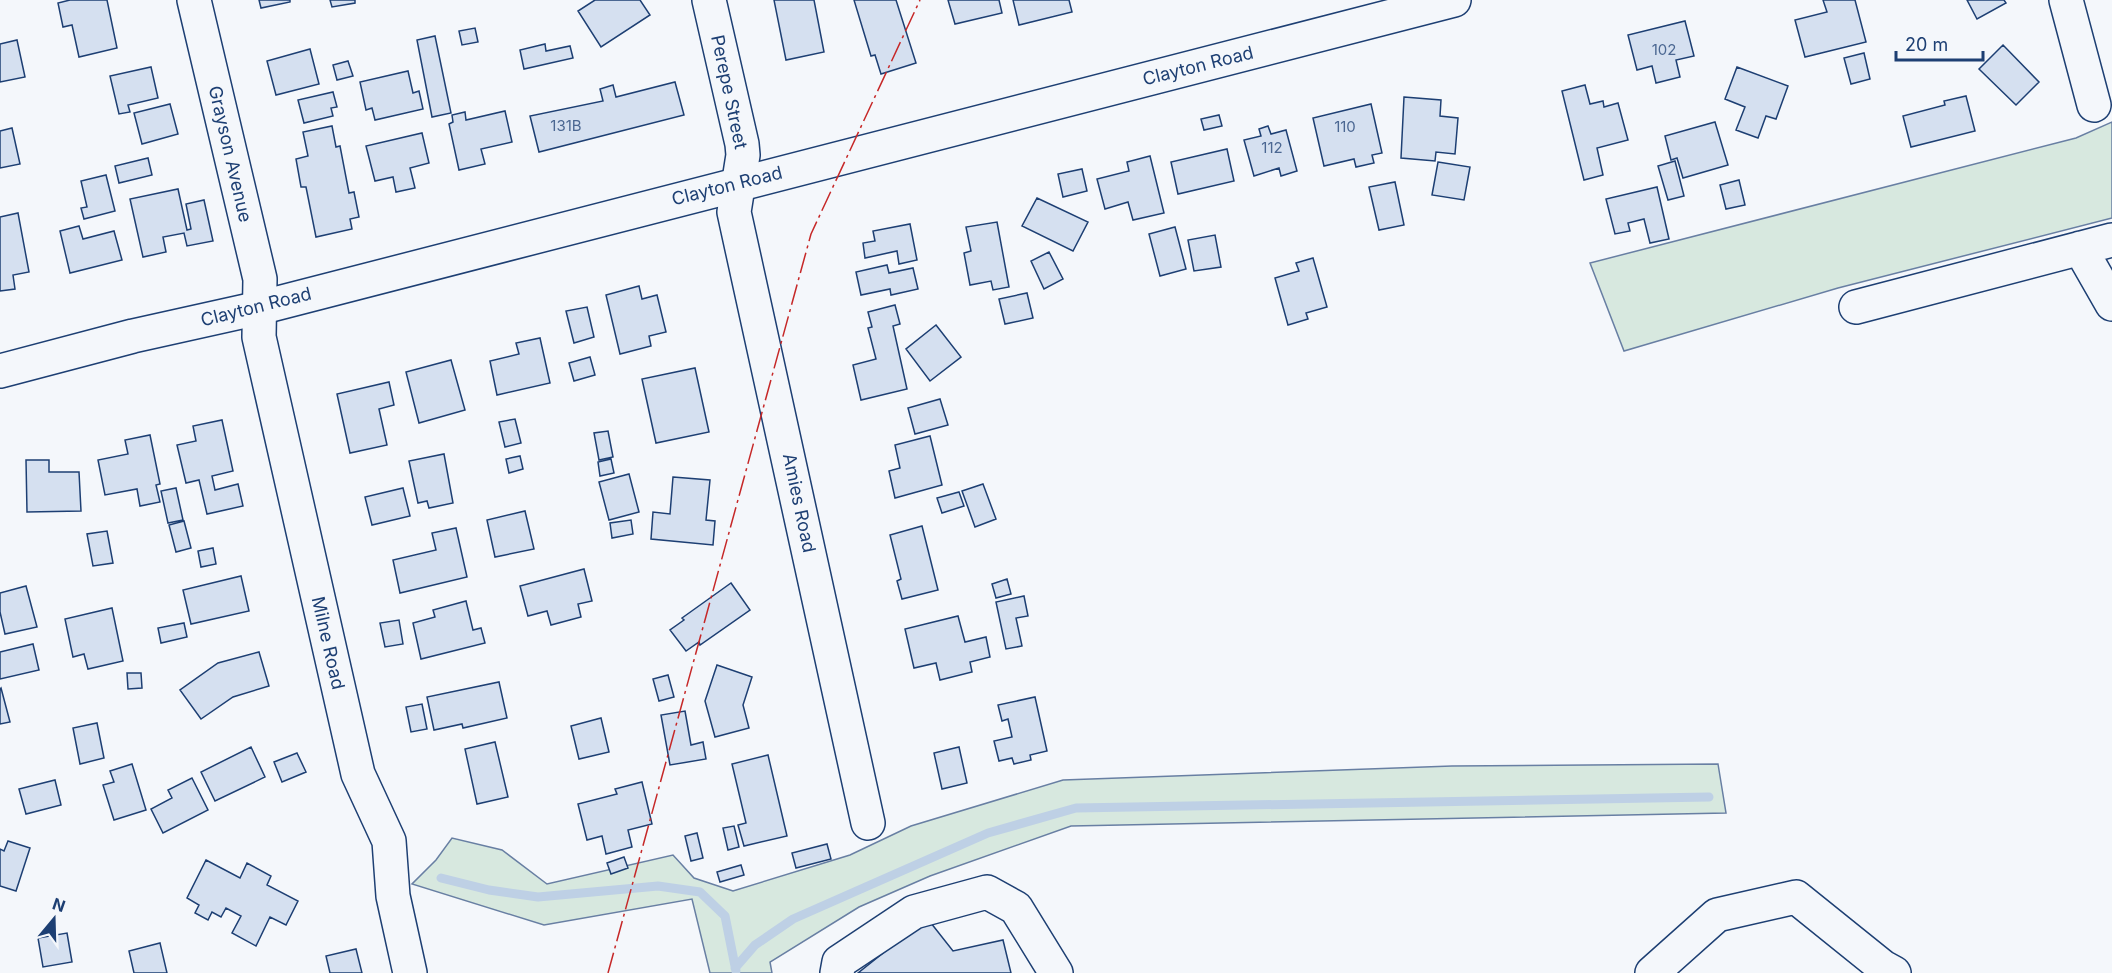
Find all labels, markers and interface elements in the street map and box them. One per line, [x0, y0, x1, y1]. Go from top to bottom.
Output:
scale bar [1896, 24, 1983, 62]
street label: Perepe Street [707, 33, 752, 151]
text: 20 m [1905, 34, 1948, 55]
house number: 102 [1652, 40, 1676, 59]
street label: Clayton Road [1140, 42, 1255, 89]
street label: Grayson Avenue [205, 84, 256, 224]
house number: 131B [550, 116, 582, 135]
house number: 110 [1334, 117, 1356, 136]
house number: 112 [1261, 138, 1283, 157]
street label: Clayton Road [669, 162, 784, 209]
street label: Clayton Road [198, 283, 313, 330]
street label: Amies Road [779, 451, 820, 554]
street label: Milne Road [308, 594, 349, 691]
north arrow [24, 889, 84, 949]
text: N [50, 893, 68, 916]

